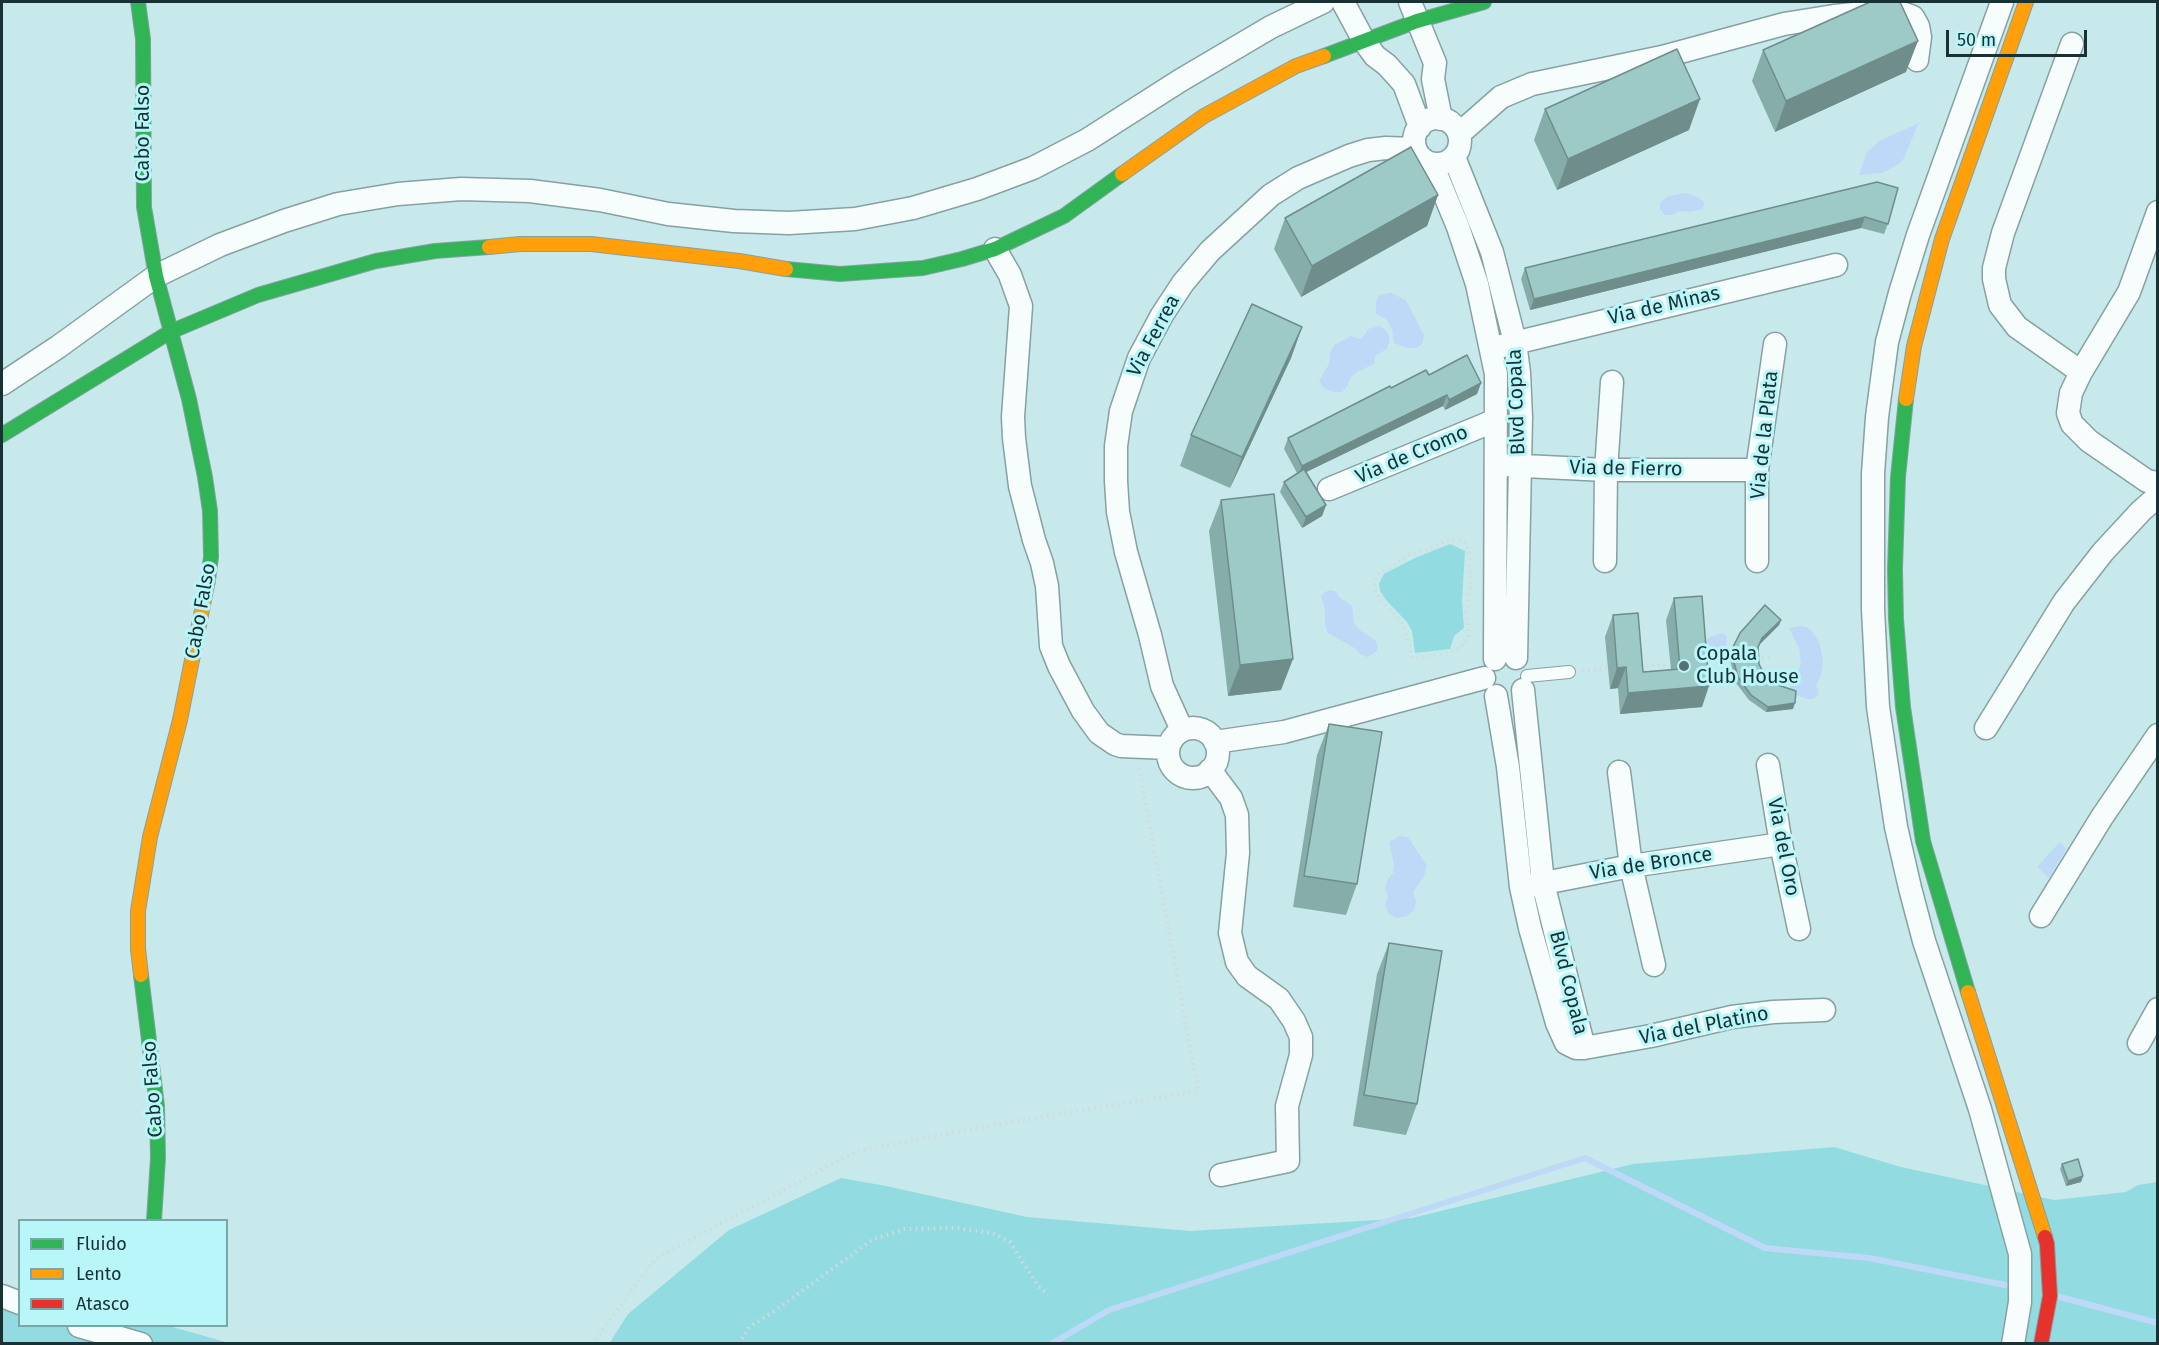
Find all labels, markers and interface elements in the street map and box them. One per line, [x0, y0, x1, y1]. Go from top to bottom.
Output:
scale bar [1949, 18, 2090, 56]
text: 50 m [1957, 29, 1996, 51]
street label: Cabo Falso [131, 85, 155, 181]
street label: Via de Minas [1606, 281, 1722, 331]
street label: Via Ferrea [1122, 291, 1186, 381]
street label: Blvd Copala [1503, 348, 1531, 456]
street label: Via de la Plata [1746, 370, 1784, 500]
street label: Via de Cromo [1352, 421, 1472, 489]
street label: Via de Fierro [1569, 456, 1683, 482]
street label: Cabo Falso [181, 561, 221, 661]
place label: Copala Club House [1696, 642, 1799, 689]
marker: Copala Club House [1677, 659, 1691, 673]
street label: Via del Oro [1762, 796, 1804, 898]
street label: Via de Bronce [1588, 842, 1714, 886]
street label: Blvd Copala [1543, 929, 1593, 1037]
street label: Via del Platino [1637, 1002, 1771, 1050]
street label: Cabo Falso [138, 1040, 168, 1138]
legend [18, 1219, 228, 1327]
text: Fluido [76, 1233, 127, 1255]
text: Lento [76, 1263, 122, 1285]
text: Atasco [76, 1293, 129, 1315]

